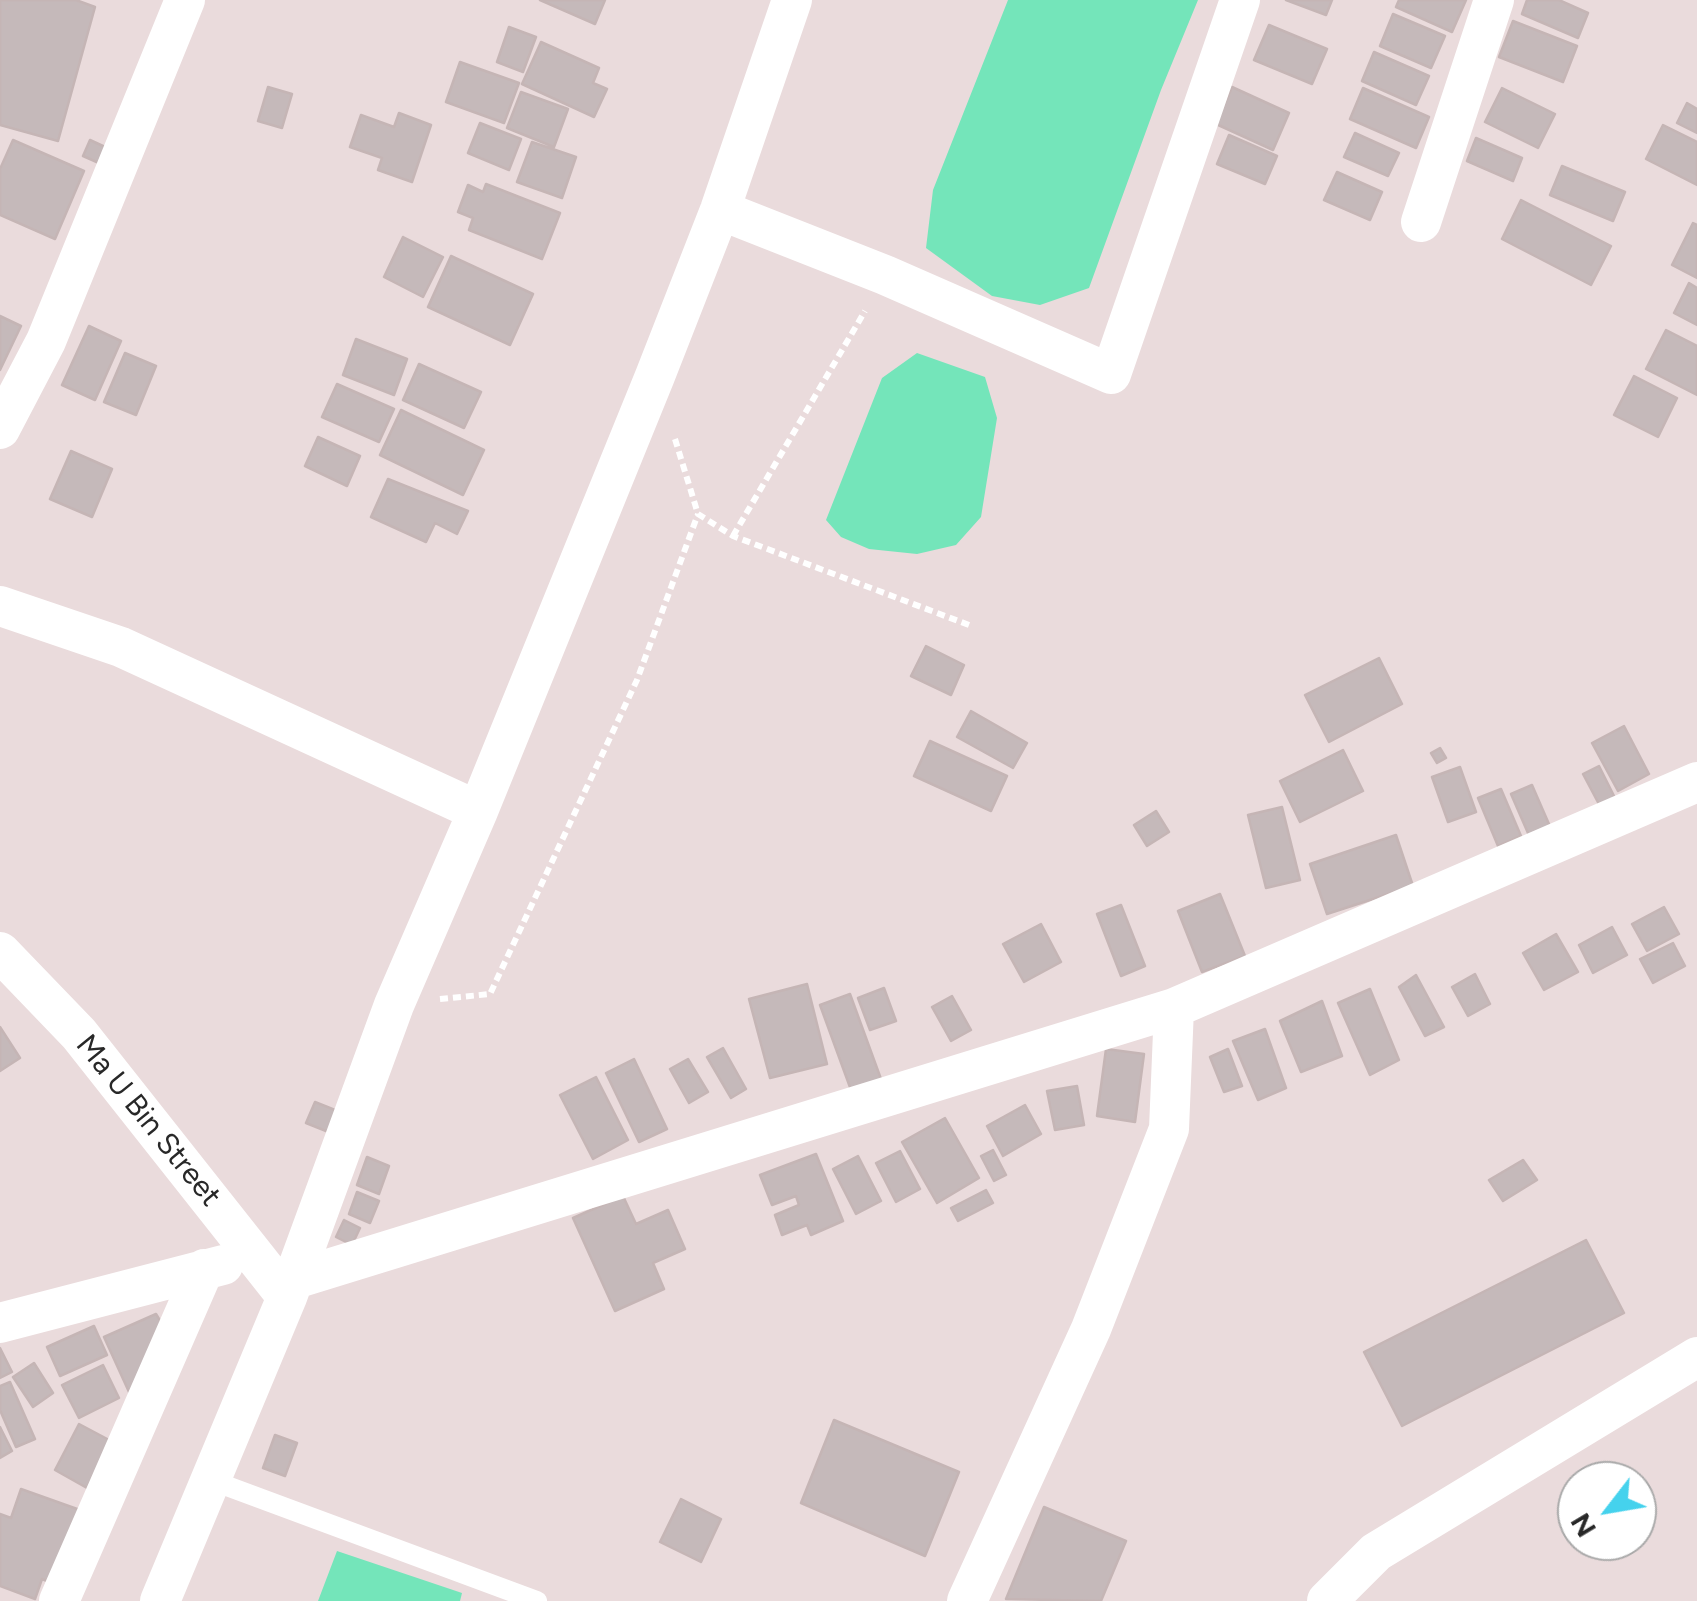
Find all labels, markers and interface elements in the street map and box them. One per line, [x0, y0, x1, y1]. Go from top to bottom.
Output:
street label: Ma U Bin Street [68, 1028, 228, 1214]
north arrow [1557, 1461, 1657, 1561]
text: N [1563, 1507, 1603, 1543]

